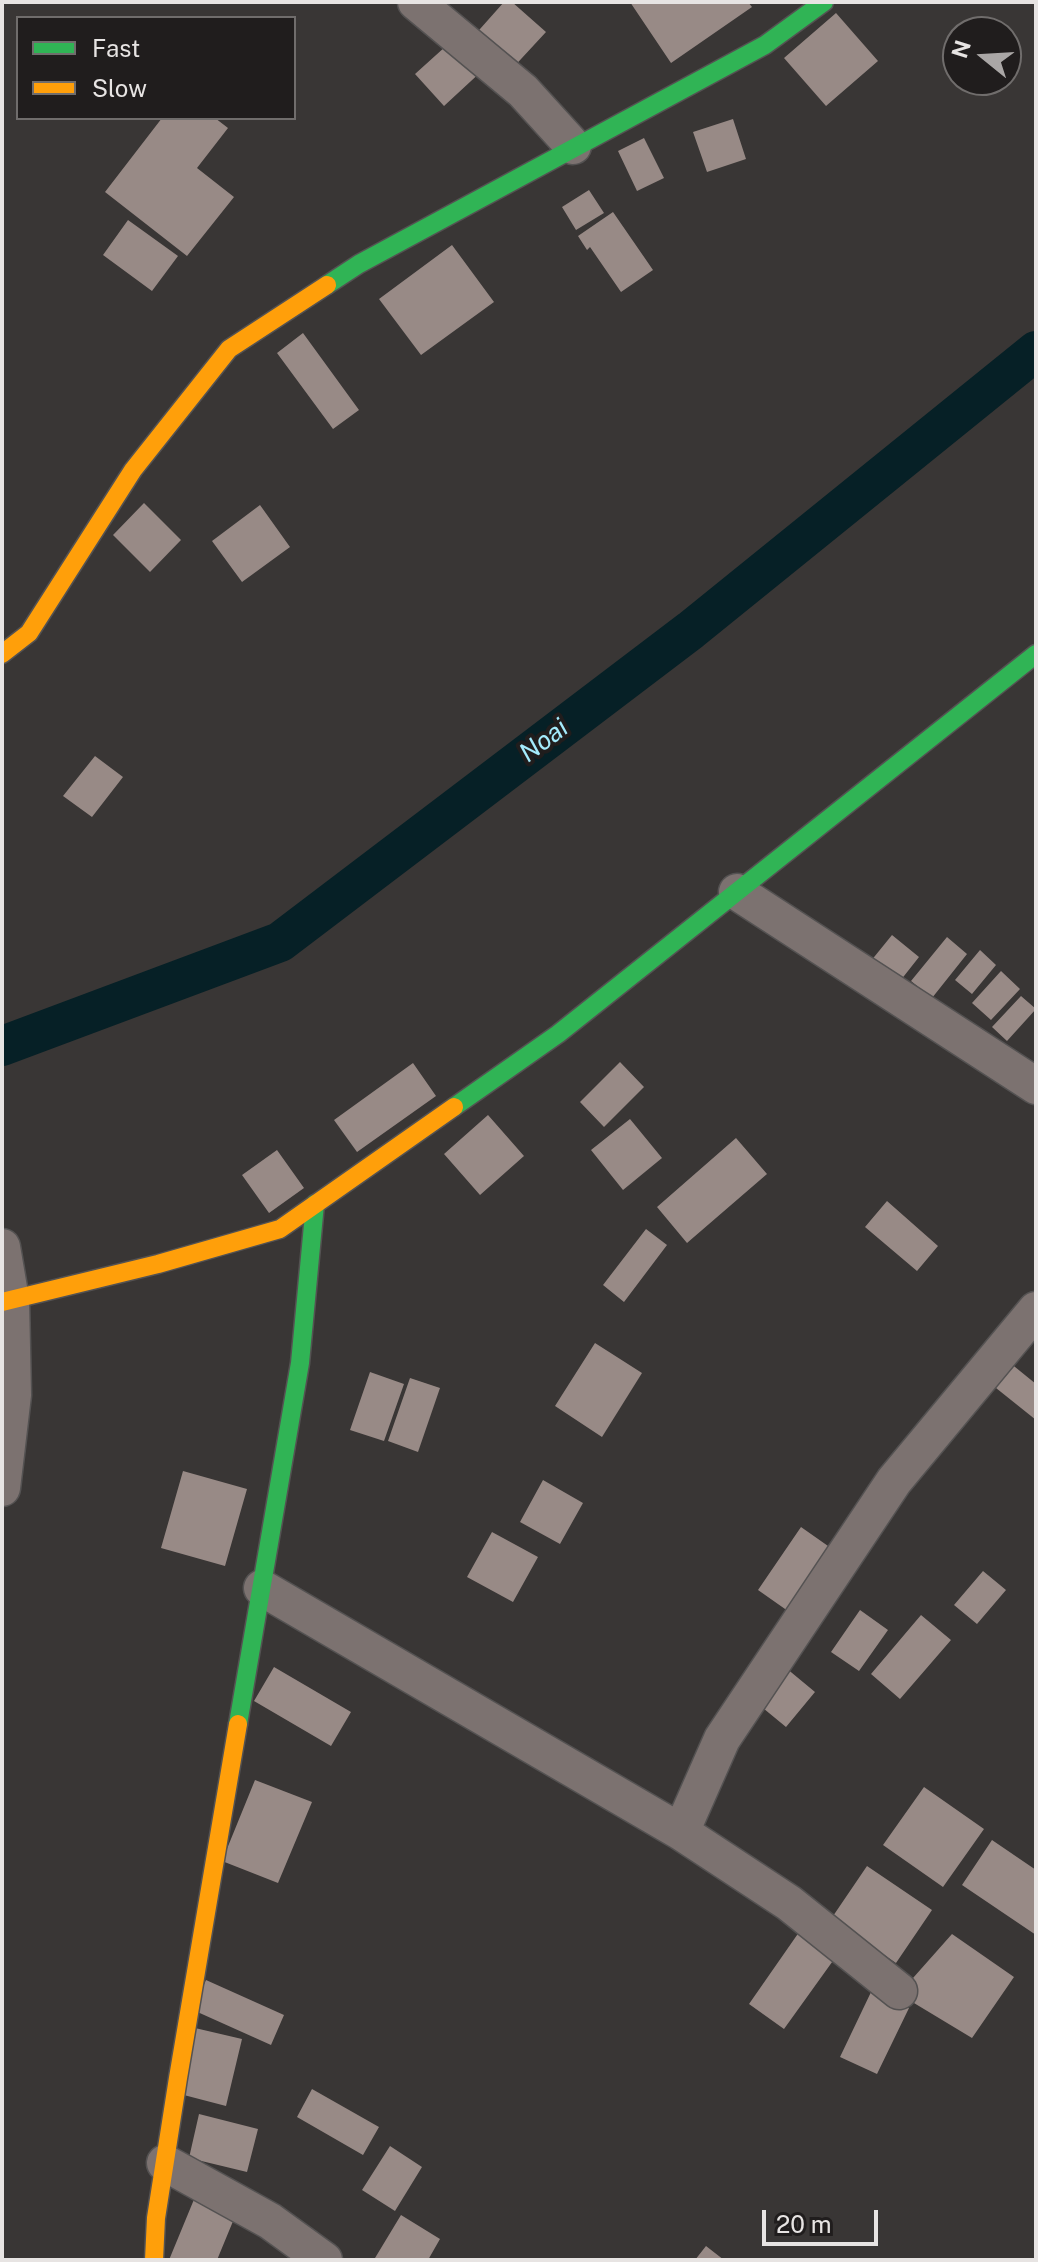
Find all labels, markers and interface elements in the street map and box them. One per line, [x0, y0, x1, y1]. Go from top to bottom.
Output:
legend [16, 16, 296, 120]
north arrow [942, 16, 1022, 96]
text: Fast [92, 34, 140, 62]
text: N [946, 37, 976, 61]
text: Slow [92, 74, 147, 102]
water label: Noai [513, 713, 575, 769]
scale bar [766, 2194, 882, 2244]
text: 20 m [776, 2210, 832, 2238]

